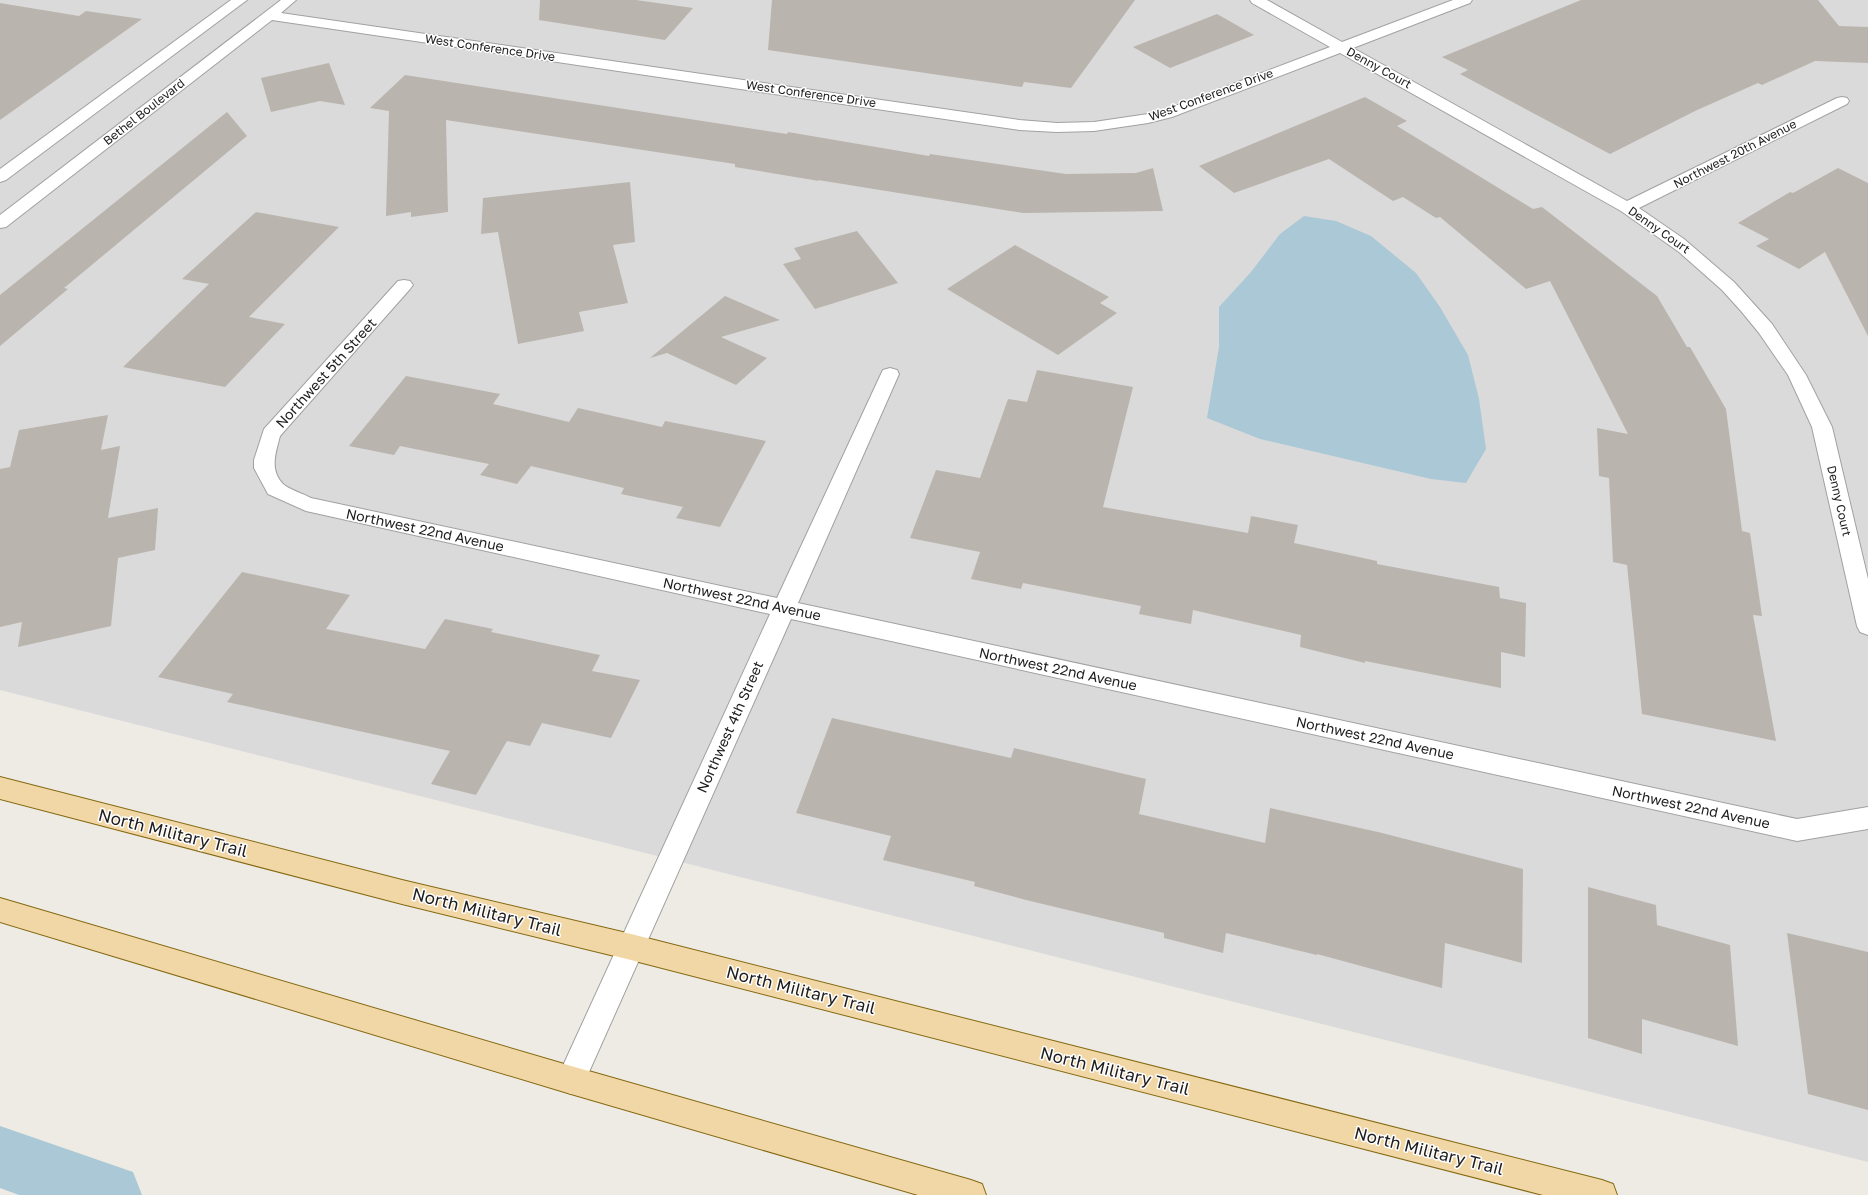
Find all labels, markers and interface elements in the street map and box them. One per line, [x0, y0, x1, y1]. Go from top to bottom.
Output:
street label: West Conference Drive [424, 31, 556, 64]
street label: Denny Court [1344, 44, 1415, 92]
street label: West Conference Drive [1147, 65, 1275, 124]
street label: Bethel Boulevard [100, 75, 187, 148]
street label: West Conference Drive [745, 77, 877, 110]
street label: Northwest 20th Avenue [1671, 116, 1799, 191]
street label: Denny Court [1626, 203, 1693, 256]
street label: Northwest 5th Street [272, 314, 379, 431]
street label: Denny Court [1824, 464, 1855, 538]
street label: Northwest 22nd Avenue [345, 504, 506, 555]
street label: Northwest 22nd Avenue [662, 573, 823, 624]
street label: Northwest 22nd Avenue [978, 643, 1139, 694]
street label: Northwest 4th Street [693, 658, 766, 795]
street label: Northwest 22nd Avenue [1295, 712, 1456, 763]
street label: Northwest 22nd Avenue [1611, 781, 1772, 832]
street label: North Military Trail [96, 804, 250, 861]
street label: North Military Trail [410, 883, 564, 940]
street label: North Military Trail [724, 961, 878, 1018]
street label: North Military Trail [1038, 1042, 1192, 1099]
street label: North Military Trail [1352, 1122, 1506, 1179]

